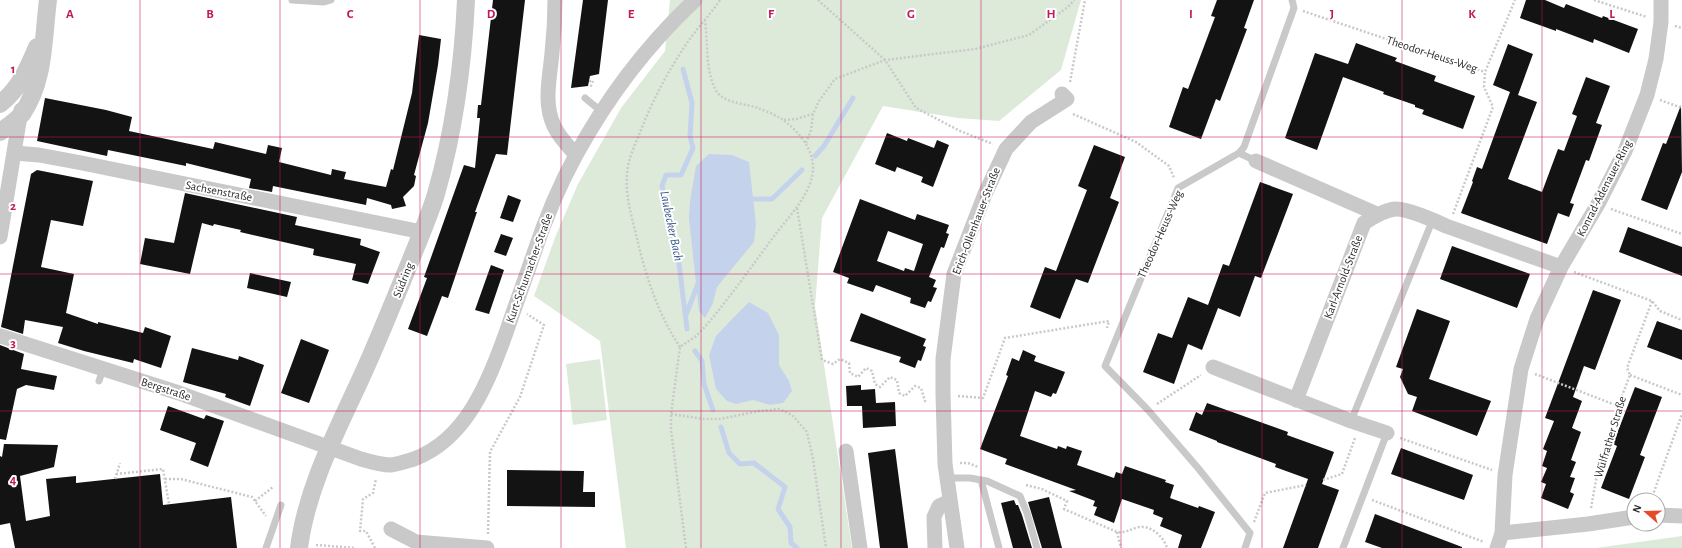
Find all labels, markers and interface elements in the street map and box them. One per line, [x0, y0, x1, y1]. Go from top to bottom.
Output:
text: A [66, 8, 74, 21]
text: B [206, 8, 214, 21]
text: C [347, 8, 354, 21]
text: D [487, 8, 496, 21]
text: E [628, 8, 635, 21]
text: F [768, 8, 775, 21]
text: G [907, 8, 915, 21]
text: H [1046, 8, 1056, 21]
text: I [1189, 8, 1193, 21]
text: J [1330, 8, 1334, 21]
text: K [1468, 8, 1476, 21]
text: L [1609, 8, 1615, 21]
street label: Theodor-Heuss-Weg [1385, 34, 1479, 74]
text: 1 [11, 63, 15, 76]
street label: Konrad-Adenauer-Ring [1574, 137, 1634, 238]
street label: Erich-Ollenhauer-Straße [950, 166, 1002, 276]
street label: Sachsenstraße [185, 179, 253, 203]
street label: Theodor-Heuss-Weg [1135, 188, 1185, 280]
water label: Laubecker Bach [657, 190, 685, 262]
text: 2 [10, 200, 16, 213]
street label: Kurt-Schumacher-Straße [504, 212, 554, 324]
street label: Karl-Arnold-Straße [1322, 234, 1364, 320]
street label: Südring [391, 261, 416, 299]
text: 3 [10, 337, 16, 350]
street label: Bergstraße [140, 375, 192, 403]
street label: Wülfrather Straße [1592, 395, 1628, 479]
text: 4 [10, 474, 17, 487]
north arrow [1626, 492, 1666, 532]
text: N [1631, 503, 1644, 514]

